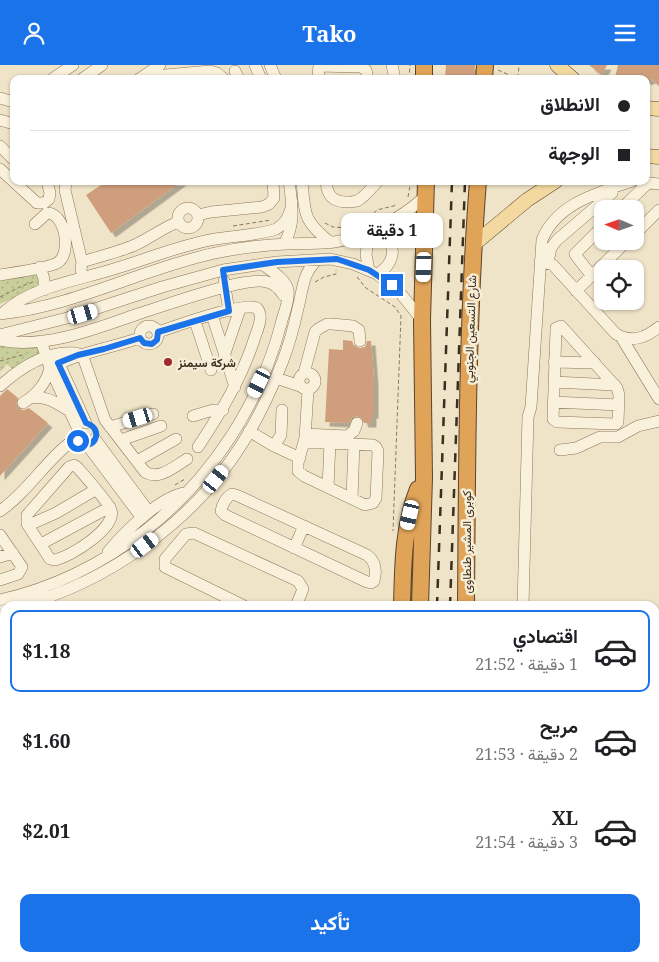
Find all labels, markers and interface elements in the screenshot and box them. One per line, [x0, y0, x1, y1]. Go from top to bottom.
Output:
text: Tako [303, 18, 357, 48]
icon: person [20, 19, 48, 47]
icon: menu [611, 19, 639, 47]
text: الانطلاق [540, 91, 600, 117]
text: الوجهة [548, 140, 600, 166]
north arrow [594, 200, 644, 250]
map controls [594, 200, 644, 310]
callout: 1 دقيقة [341, 213, 443, 247]
text: 1 دقيقة [367, 219, 417, 241]
car [415, 252, 432, 282]
button: locate [594, 260, 644, 310]
route end [381, 274, 403, 296]
street label: شارع التسعين الجنوبي [460, 275, 482, 383]
car [66, 303, 99, 325]
place label: شركة سيمنز [177, 354, 236, 371]
marker: شركة سيمنز [162, 356, 174, 368]
car [245, 366, 272, 400]
car [121, 406, 154, 430]
route start [67, 430, 89, 452]
car [200, 463, 231, 495]
street label: كوبرى المشير طنطاوى [458, 490, 475, 594]
car [399, 499, 420, 531]
car [128, 530, 161, 560]
text: اقتصادي [513, 623, 578, 649]
icon: car [593, 629, 638, 674]
text: $1.18 [22, 638, 71, 664]
text: 1 دقيقة · 21:52 [475, 653, 578, 675]
text: مريح [540, 713, 578, 739]
icon: car [593, 719, 638, 764]
text: $1.60 [22, 728, 71, 754]
text: 2 دقيقة · 21:53 [475, 743, 578, 765]
text: XL [552, 805, 578, 831]
icon: car [593, 809, 638, 854]
text: $2.01 [22, 818, 71, 844]
text: 3 دقيقة · 21:54 [475, 831, 578, 853]
button: تأكيد [20, 894, 640, 952]

